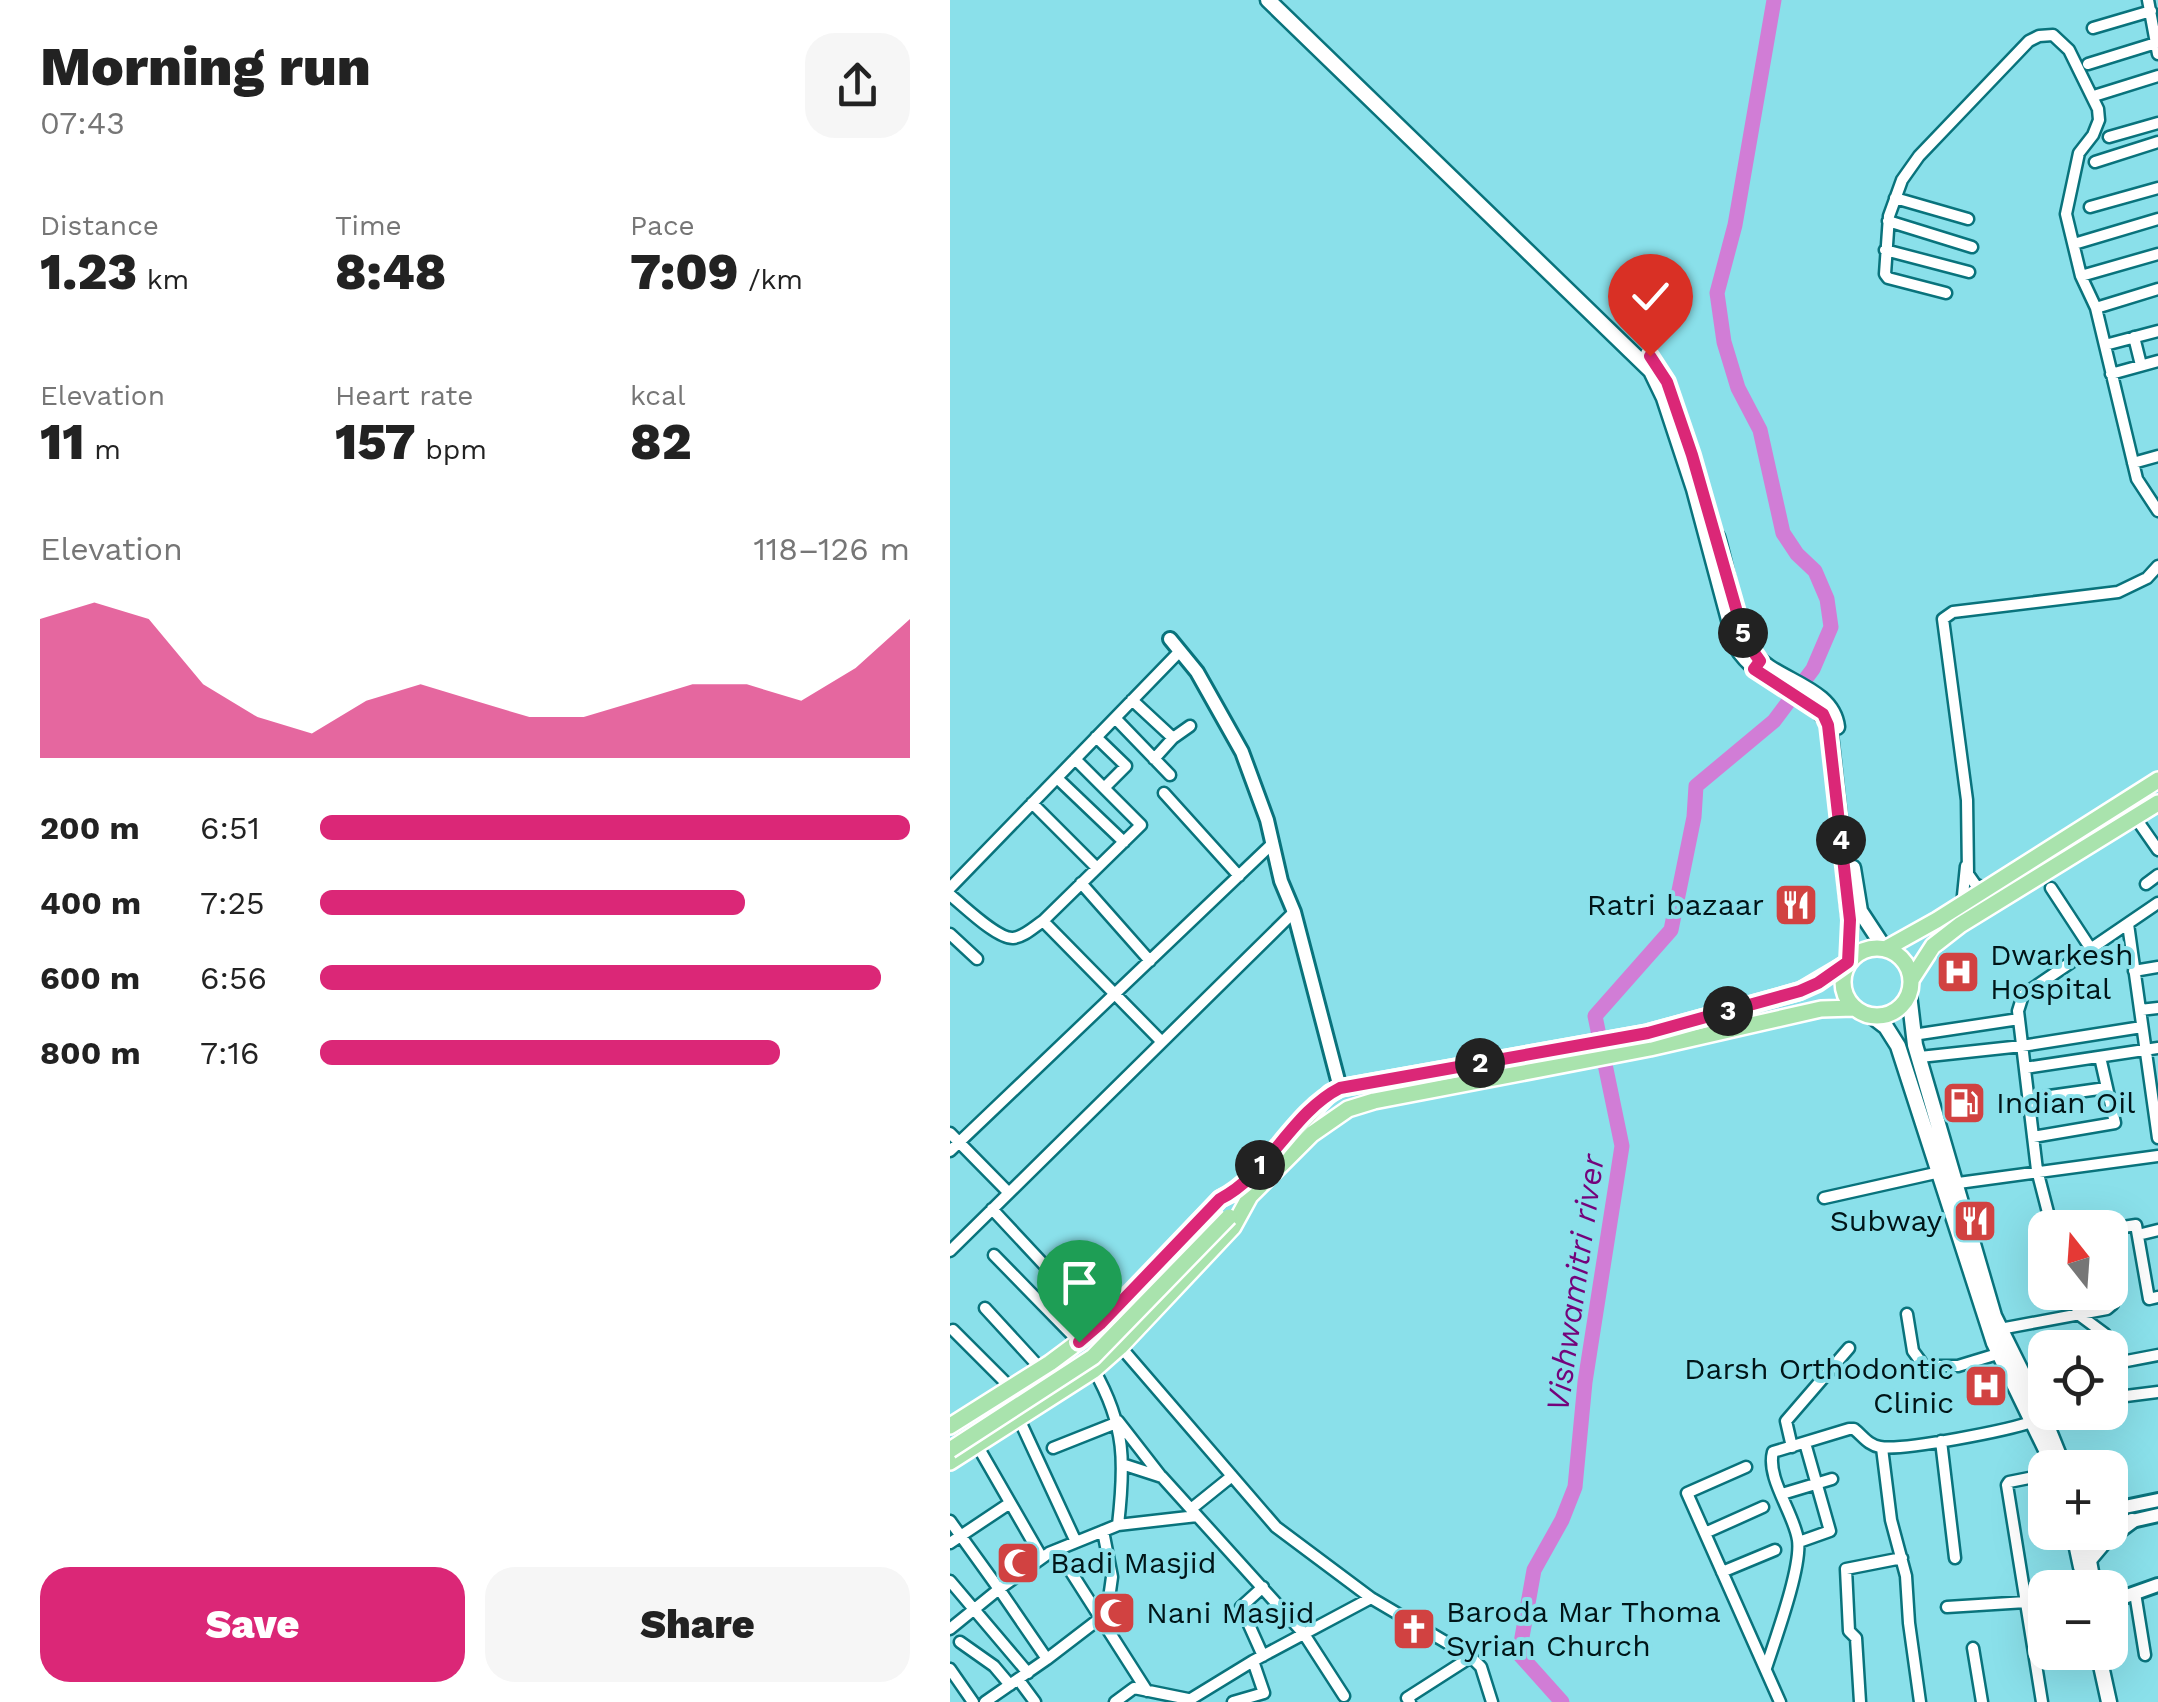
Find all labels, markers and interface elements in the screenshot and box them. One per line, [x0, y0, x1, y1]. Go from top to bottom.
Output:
button: share [805, 33, 910, 138]
text: Morning run [40, 34, 371, 98]
text: 07:43 [40, 104, 125, 142]
text: Distance [40, 209, 159, 242]
text: Time [335, 209, 402, 242]
text: Pace [630, 209, 695, 242]
text: 1.23 [40, 242, 137, 301]
text: 8:48 [335, 242, 446, 301]
text: 7:09 [630, 242, 739, 301]
pin [1608, 254, 1693, 357]
text: km [137, 263, 189, 296]
text: /km [739, 263, 803, 296]
icon: check [1623, 269, 1678, 324]
text: Elevation [40, 379, 165, 412]
text: Heart rate [335, 379, 473, 412]
text: kcal [630, 379, 685, 412]
text: 11 [40, 412, 85, 471]
text: 157 [335, 412, 416, 471]
text: 82 [630, 412, 692, 471]
text: m [85, 433, 121, 466]
text: bpm [416, 433, 487, 466]
text: Elevation [40, 530, 183, 568]
text: 118–126 m [753, 530, 910, 568]
pin: 5 [1718, 608, 1768, 658]
text: 5 [1735, 616, 1751, 649]
text: 200 m [40, 809, 140, 847]
text: 6:51 [200, 809, 260, 847]
pin: 4 [1816, 815, 1866, 865]
text: 4 [1832, 823, 1850, 856]
restaurant icon: Ratri bazaar [1773, 882, 1819, 928]
text: 400 m [40, 884, 141, 922]
text: 7:25 [200, 884, 265, 922]
place label: Ratri bazaar [1587, 887, 1764, 922]
place label: Dwarkesh Hospital [1990, 937, 2133, 1006]
hospital icon: Dwarkesh Hospital [1935, 949, 1981, 995]
text: 600 m [40, 959, 140, 997]
text: 6:56 [200, 959, 267, 997]
pin: 3 [1703, 986, 1753, 1036]
text: 3 [1720, 994, 1736, 1027]
text: 800 m [40, 1034, 141, 1072]
text: 7:16 [200, 1034, 259, 1072]
pin: 2 [1455, 1038, 1505, 1088]
text: 2 [1472, 1046, 1488, 1079]
fuel station icon: Indian Oil [1941, 1080, 1987, 1126]
place label: Indian Oil [1996, 1085, 2135, 1120]
pin: 1 [1235, 1140, 1285, 1190]
text: 1 [1254, 1148, 1266, 1181]
water label: Vishwamitri river [1538, 1151, 1612, 1414]
restaurant icon: Subway [1952, 1198, 1998, 1244]
place label: Subway [1830, 1203, 1943, 1238]
north arrow [2028, 1210, 2128, 1310]
map controls [2028, 1210, 2128, 1670]
pin [1037, 1240, 1122, 1343]
icon: arrive [1052, 1255, 1107, 1310]
button: locate [2028, 1330, 2128, 1430]
place label: Darsh Orthodontic Clinic [1684, 1351, 1954, 1420]
hospital icon: Darsh Orthodontic Clinic [1963, 1363, 2009, 1409]
button: + [2028, 1450, 2128, 1550]
mosque icon: Badi Masjid [995, 1540, 1041, 1586]
place label: Badi Masjid [1050, 1545, 1217, 1580]
button: Save [40, 1567, 465, 1682]
button: Share [485, 1567, 910, 1682]
button: − [2028, 1570, 2128, 1670]
mosque icon: Nani Masjid [1091, 1590, 1137, 1636]
place label: Baroda Mar Thoma Syrian Church [1446, 1594, 1721, 1663]
place label: Nani Masjid [1146, 1595, 1315, 1630]
church icon: Baroda Mar Thoma Syrian Church [1391, 1606, 1437, 1652]

